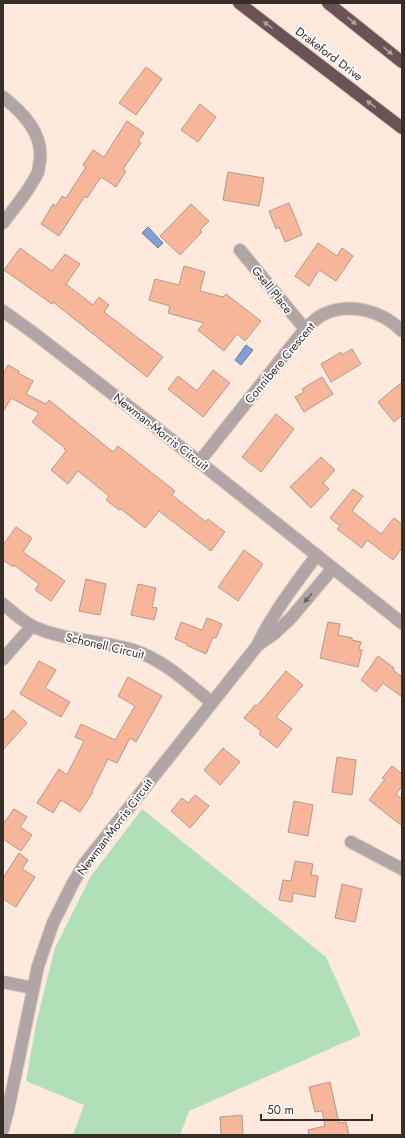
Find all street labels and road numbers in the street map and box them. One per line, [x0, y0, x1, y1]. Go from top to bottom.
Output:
street label: Drakeford Drive [291, 23, 367, 85]
street label: Gsell Place [247, 262, 297, 318]
street label: Connibere Crescent [240, 318, 320, 408]
street label: Newman-Morris Circuit [109, 389, 213, 475]
street label: Schonell Circuit [64, 628, 146, 664]
street label: Newman-Morris Circuit [73, 775, 157, 879]

